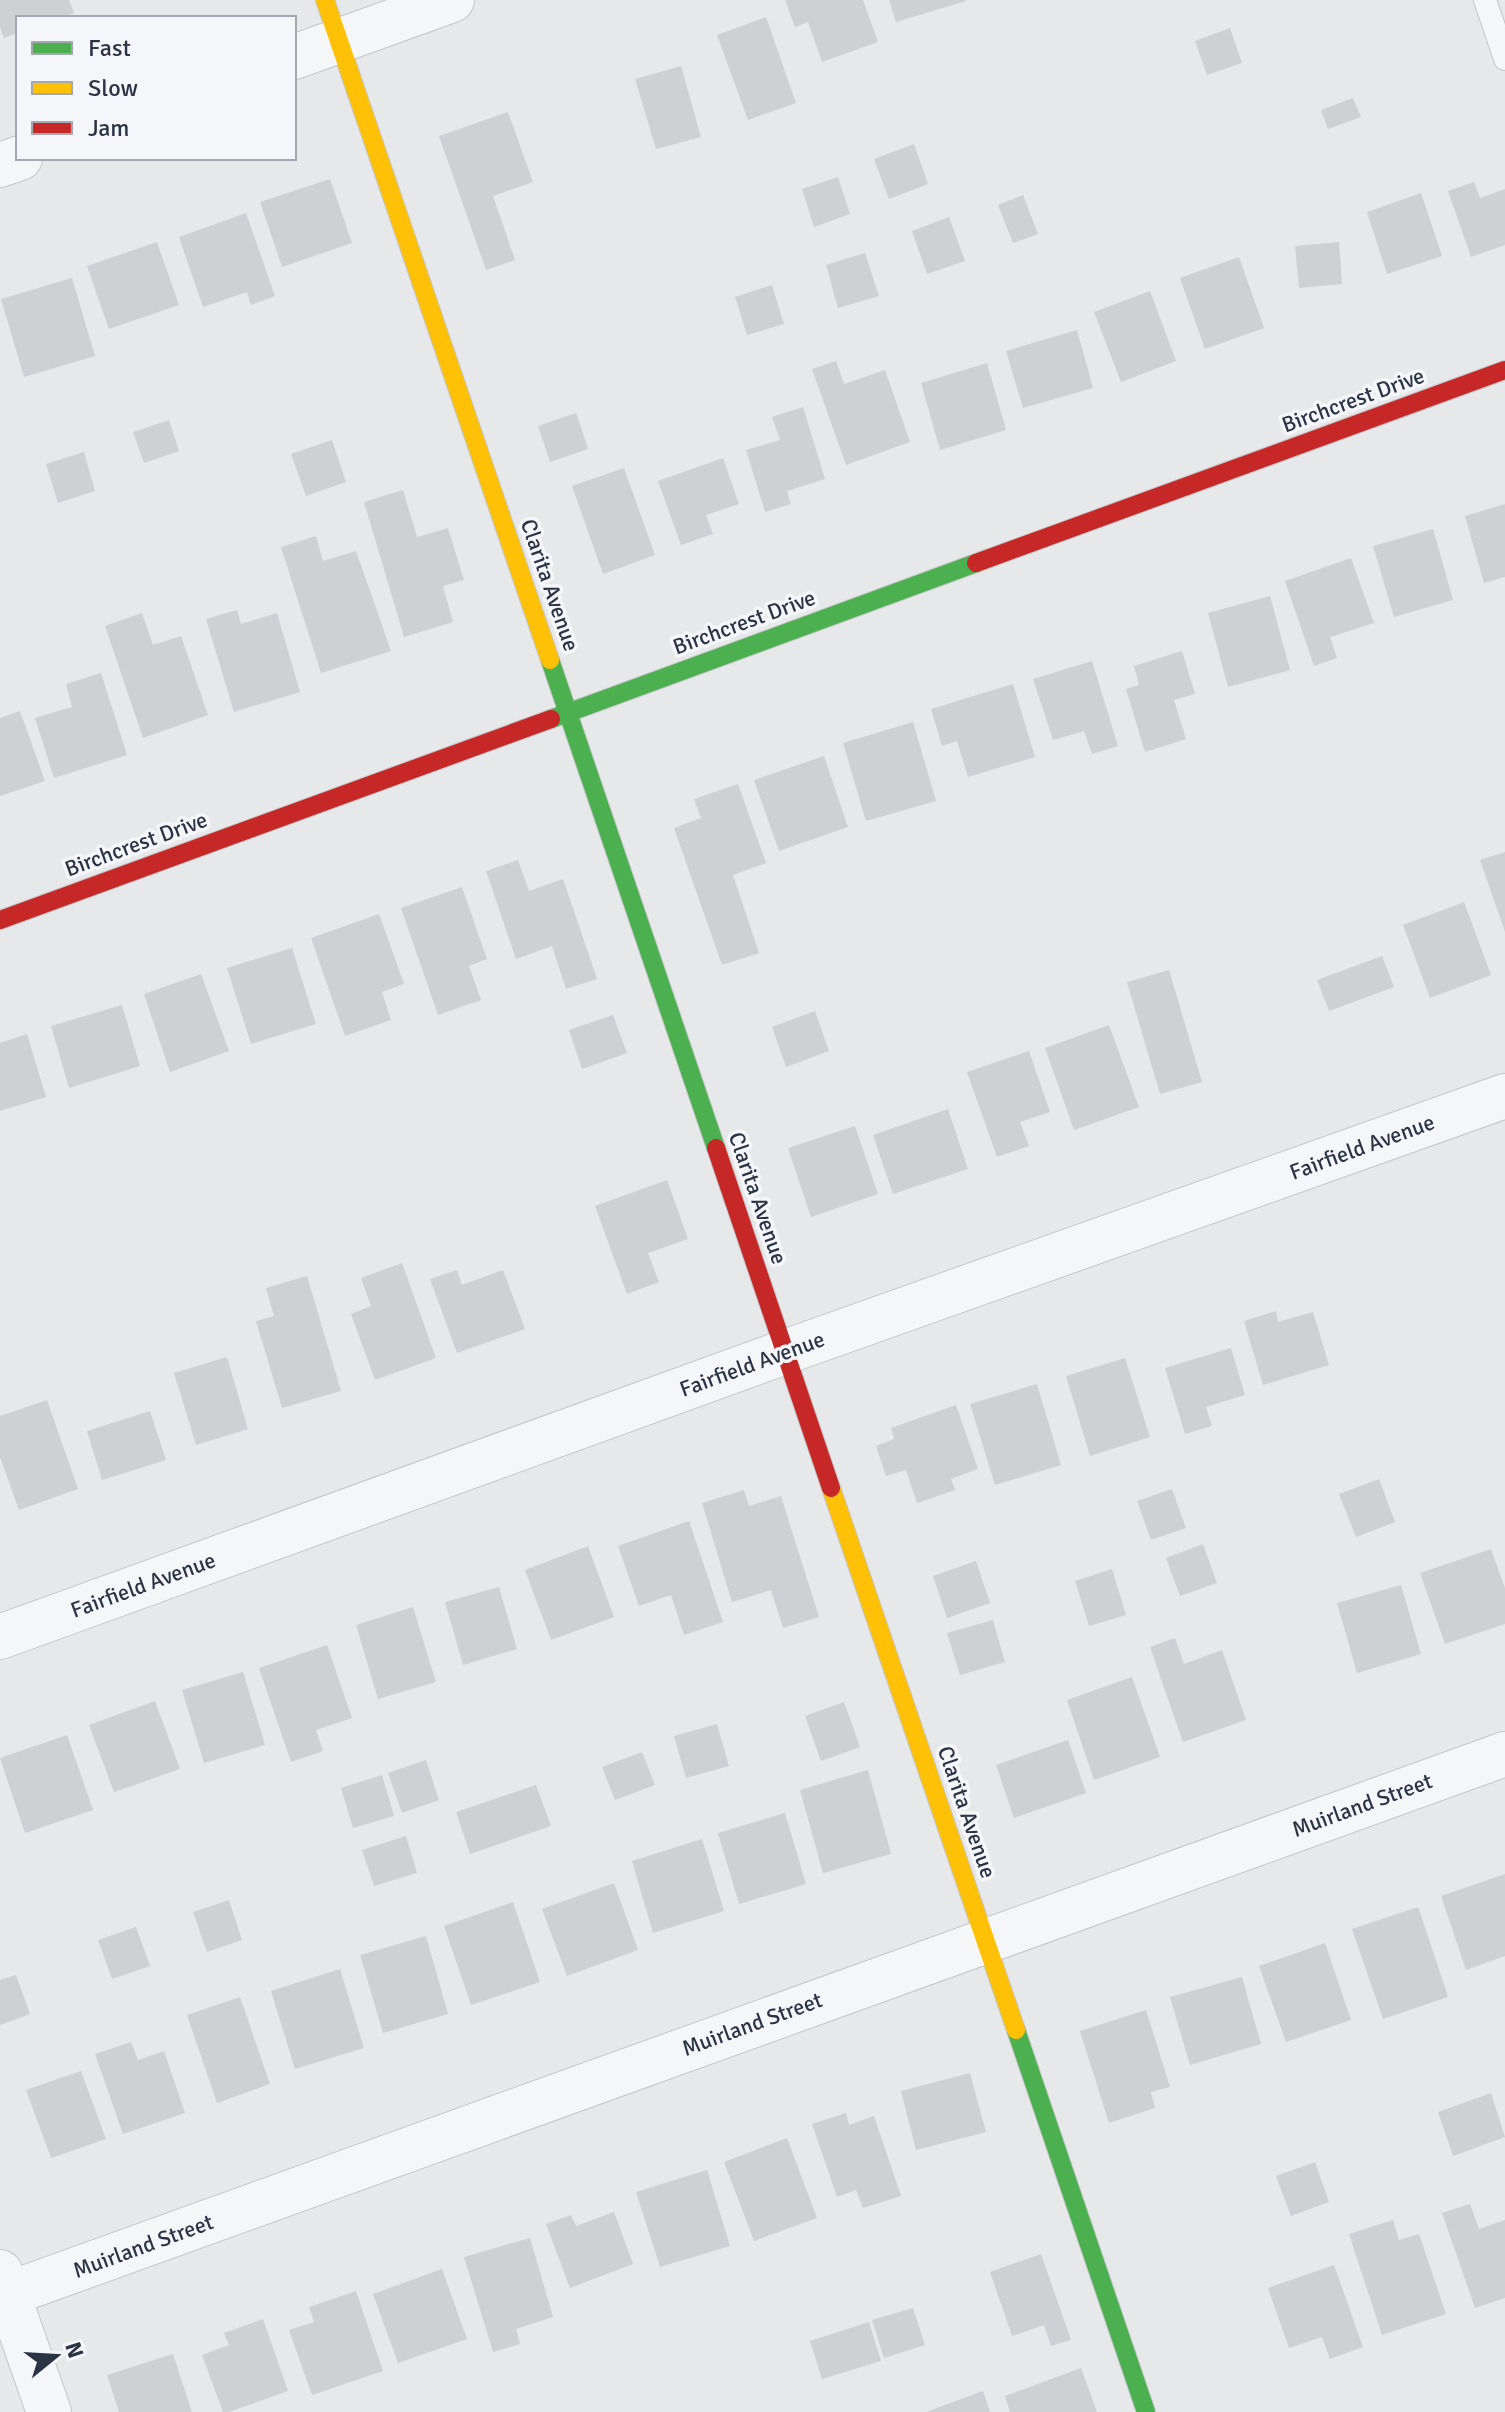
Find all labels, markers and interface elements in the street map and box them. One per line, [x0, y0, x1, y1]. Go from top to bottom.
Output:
legend [16, 16, 296, 160]
text: Fast [88, 33, 131, 63]
text: Slow [88, 73, 138, 103]
text: Jam [88, 113, 129, 143]
street label: Birchcrest Drive [1278, 362, 1428, 438]
street label: Clarita Avenue [515, 515, 585, 655]
street label: Birchcrest Drive [669, 584, 819, 660]
street label: Birchcrest Drive [61, 806, 211, 882]
street label: Fairfield Avenue [1286, 1108, 1438, 1186]
street label: Clarita Avenue [723, 1128, 793, 1268]
street label: Fairfield Avenue [676, 1325, 828, 1403]
street label: Fairfield Avenue [67, 1546, 219, 1624]
street label: Clarita Avenue [932, 1742, 1002, 1882]
street label: Muirland Street [1288, 1767, 1436, 1843]
street label: Muirland Street [678, 1986, 826, 2062]
street label: Muirland Street [69, 2208, 217, 2284]
north arrow [16, 2316, 96, 2396]
text: N [59, 2339, 90, 2361]

